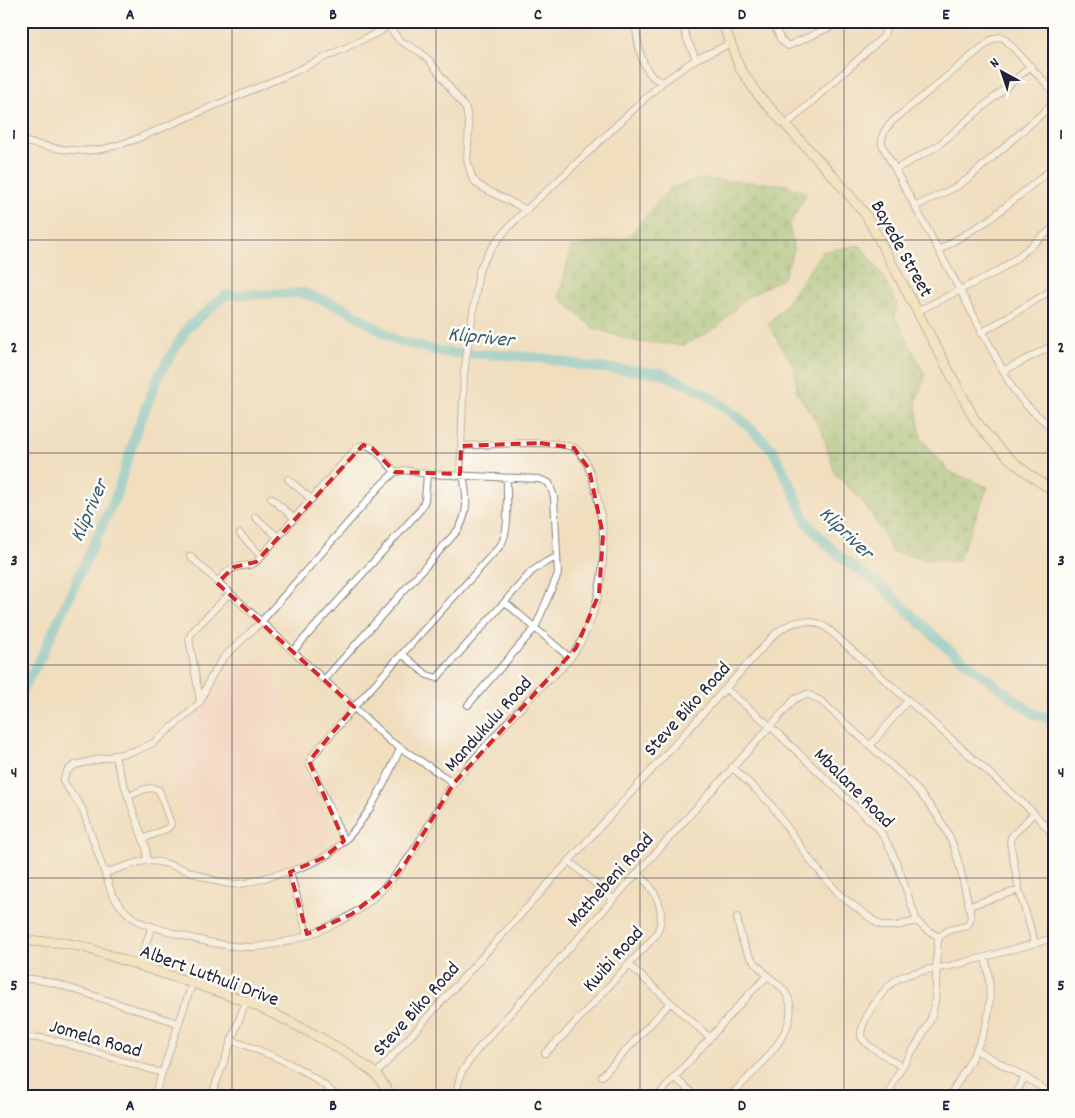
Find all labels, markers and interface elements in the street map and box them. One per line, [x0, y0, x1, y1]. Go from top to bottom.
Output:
text: A [126, 4, 135, 27]
text: B [329, 4, 337, 27]
text: C [534, 4, 542, 27]
text: D [738, 4, 747, 27]
text: E [942, 4, 950, 27]
north arrow [978, 48, 1028, 98]
text: N [986, 54, 1004, 73]
text: 1 [12, 124, 16, 147]
text: 1 [1059, 124, 1063, 147]
street label: Bayede Street [862, 196, 939, 303]
water label: Klipriver [446, 321, 517, 358]
text: 2 [11, 337, 18, 360]
text: 2 [1058, 337, 1065, 360]
water label: Klipriver [64, 473, 119, 547]
water label: Klipriver [811, 501, 881, 569]
text: 3 [10, 550, 18, 573]
text: 3 [1057, 550, 1065, 573]
street label: Steve Biko Road [638, 656, 738, 764]
street label: Mandukulu Road [438, 671, 540, 779]
street label: Mbalane Road [806, 742, 900, 836]
text: 4 [11, 762, 17, 785]
text: 4 [1058, 762, 1064, 785]
street label: Mathebeni Road [561, 828, 661, 935]
street label: Kwibi Road [577, 921, 651, 999]
street label: Albert Luthuli Drive [136, 939, 283, 1015]
street label: Steve Biko Road [367, 956, 467, 1064]
text: 5 [10, 975, 18, 998]
text: 5 [1057, 975, 1065, 998]
street label: Jomela Road [46, 1013, 145, 1066]
text: A [126, 1095, 135, 1118]
text: B [329, 1095, 337, 1118]
text: C [534, 1095, 542, 1118]
text: D [738, 1095, 747, 1118]
text: E [942, 1095, 950, 1118]

